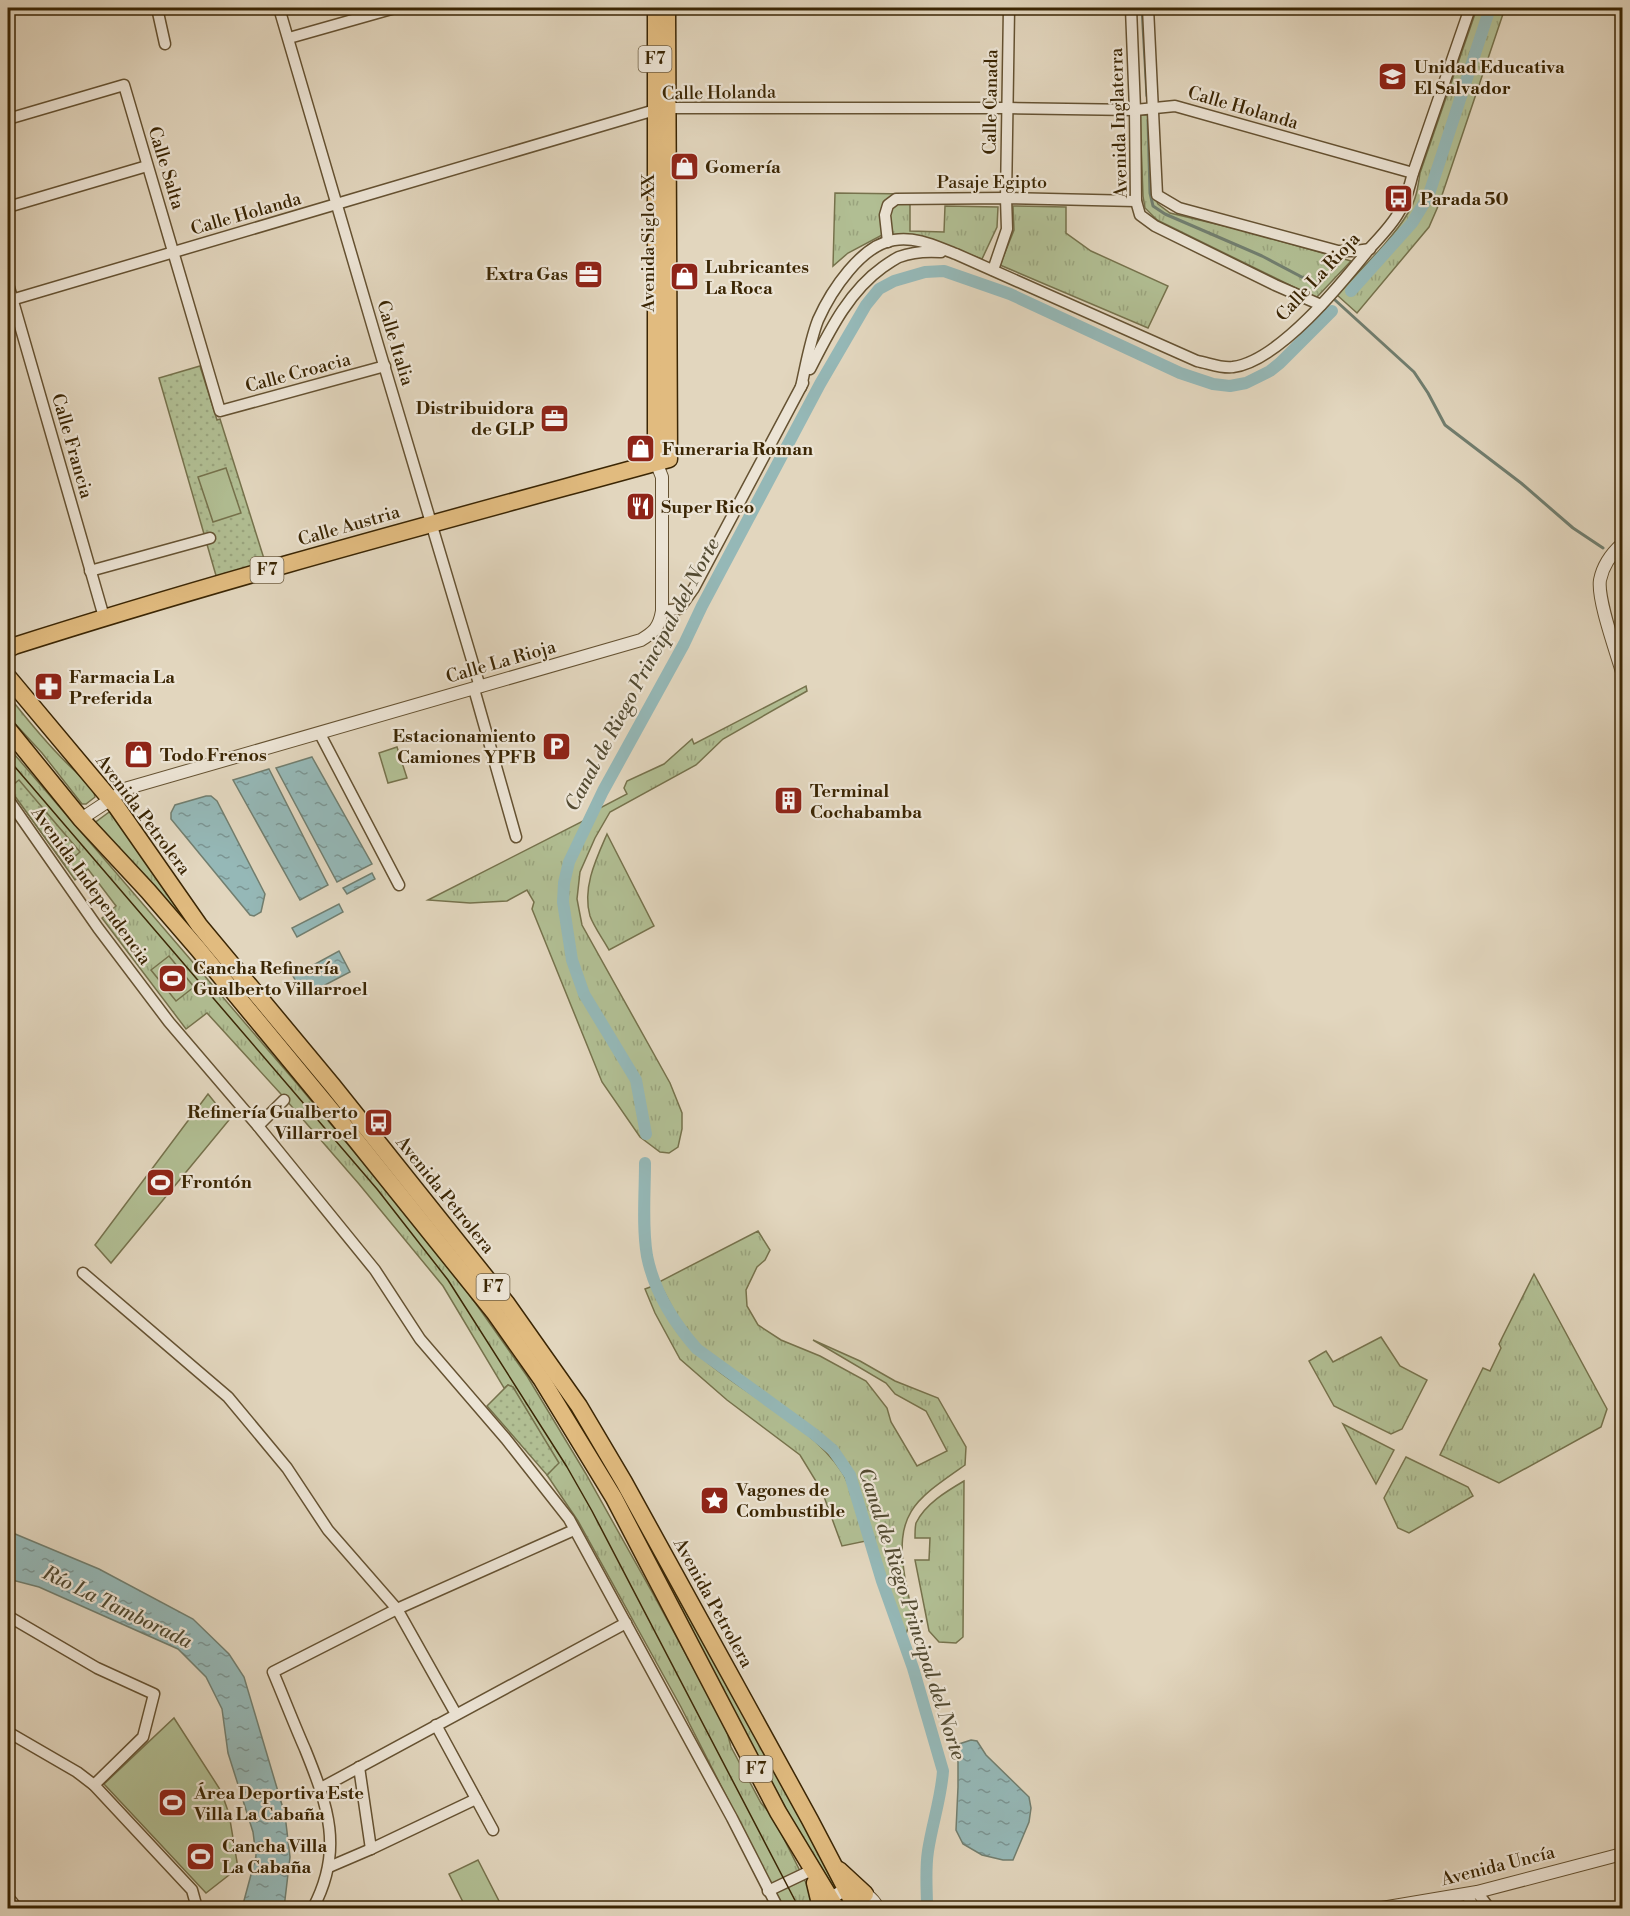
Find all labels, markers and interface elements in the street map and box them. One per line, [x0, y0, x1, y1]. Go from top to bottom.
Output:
road number: F7 [638, 46, 672, 72]
street label: Avenida Inglaterra [1105, 46, 1133, 200]
street label: Calle Canada [979, 48, 1003, 155]
place label: Unidad Educativa El Salvador [1414, 56, 1565, 100]
school or university icon: Unidad Educativa El Salvador [1377, 61, 1409, 93]
street label: Calle Holanda [662, 80, 777, 105]
street label: Calle Holanda [1185, 81, 1302, 135]
street label: Calle Salta [143, 124, 190, 213]
shop icon: Gomería [668, 151, 700, 183]
place label: Gomería [705, 156, 781, 179]
street label: Pasaje Egipto [937, 171, 1047, 194]
street label: Avenida Siglo XX [637, 173, 660, 313]
bus stop icon: Parada 50 [1383, 183, 1415, 215]
street label: Calle Holanda [188, 187, 305, 241]
place label: Parada 50 [1420, 188, 1508, 211]
street label: Calle La Rioja [1271, 227, 1366, 326]
place label: Lubricantes La Roca [705, 256, 809, 300]
office icon: Extra Gas [573, 258, 605, 290]
shop icon: Lubricantes La Roca [668, 261, 700, 293]
place label: Extra Gas [485, 263, 568, 286]
street label: Calle Italia [371, 298, 419, 389]
street label: Calle Croacia [243, 348, 354, 398]
street label: Calle Francia [46, 391, 98, 502]
place label: Distribuidora de GLP [416, 397, 534, 441]
office icon: Distribuidora de GLP [539, 402, 571, 434]
shop icon: Funeraria Roman [625, 433, 657, 465]
place label: Funeraria Roman [662, 438, 813, 461]
restaurant icon: Super Rico [624, 491, 656, 523]
place label: Super Rico [661, 496, 754, 519]
street label: Calle Austria [295, 500, 403, 552]
water label: Canal de Riego Principal del Norte [560, 534, 726, 816]
road number: F7 [250, 557, 284, 583]
street label: Calle La Rioja [443, 635, 559, 689]
place label: Farmacia La Preferida [69, 666, 175, 710]
pharmacy icon: Farmacia La Preferida [32, 671, 64, 703]
place label: Estacionamiento Camiones YPFB [392, 725, 536, 769]
parking icon: Estacionamiento Camiones YPFB [541, 730, 573, 762]
shop icon: Todo Frenos [123, 739, 155, 771]
place label: Todo Frenos [160, 744, 267, 767]
street label: Avenida Petrolera [90, 750, 196, 880]
place label: Terminal Cochabamba [810, 780, 922, 824]
building icon: Terminal Cochabamba [773, 785, 805, 817]
street label: Avenida Independencia [25, 801, 157, 970]
place label: Cancha Refinería Gualberto Villarroel [193, 957, 368, 1001]
sports icon: Cancha Refinería Gualberto Villarroel [156, 962, 188, 994]
place label: Refinería Gualberto Villarroel [187, 1101, 358, 1145]
bus stop icon: Refinería Gualberto Villarroel [363, 1106, 395, 1138]
street label: Avenida Petrolera [390, 1131, 500, 1259]
sports icon: Frontón [144, 1166, 176, 1198]
place label: Frontón [181, 1171, 252, 1194]
road number: F7 [476, 1274, 510, 1300]
water label: Canal de Riego Principal del Norte [852, 1465, 970, 1764]
place label: Vagones de Combustible [735, 1479, 845, 1523]
place icon: Vagones de Combustible [699, 1484, 731, 1516]
street label: Avenida Petrolera [667, 1533, 759, 1673]
water label: Río La Tamborada [37, 1561, 197, 1655]
road number: F7 [740, 1756, 772, 1782]
place label: Área Deportiva Este Villa La Cabaña [193, 1782, 364, 1826]
sports icon: Área Deportiva Este Villa La Cabaña [157, 1787, 189, 1819]
place label: Cancha Villa La Cabaña [222, 1835, 328, 1879]
sports icon: Cancha Villa La Cabaña [185, 1840, 217, 1872]
street label: Avenida Uncía [1438, 1841, 1558, 1892]

